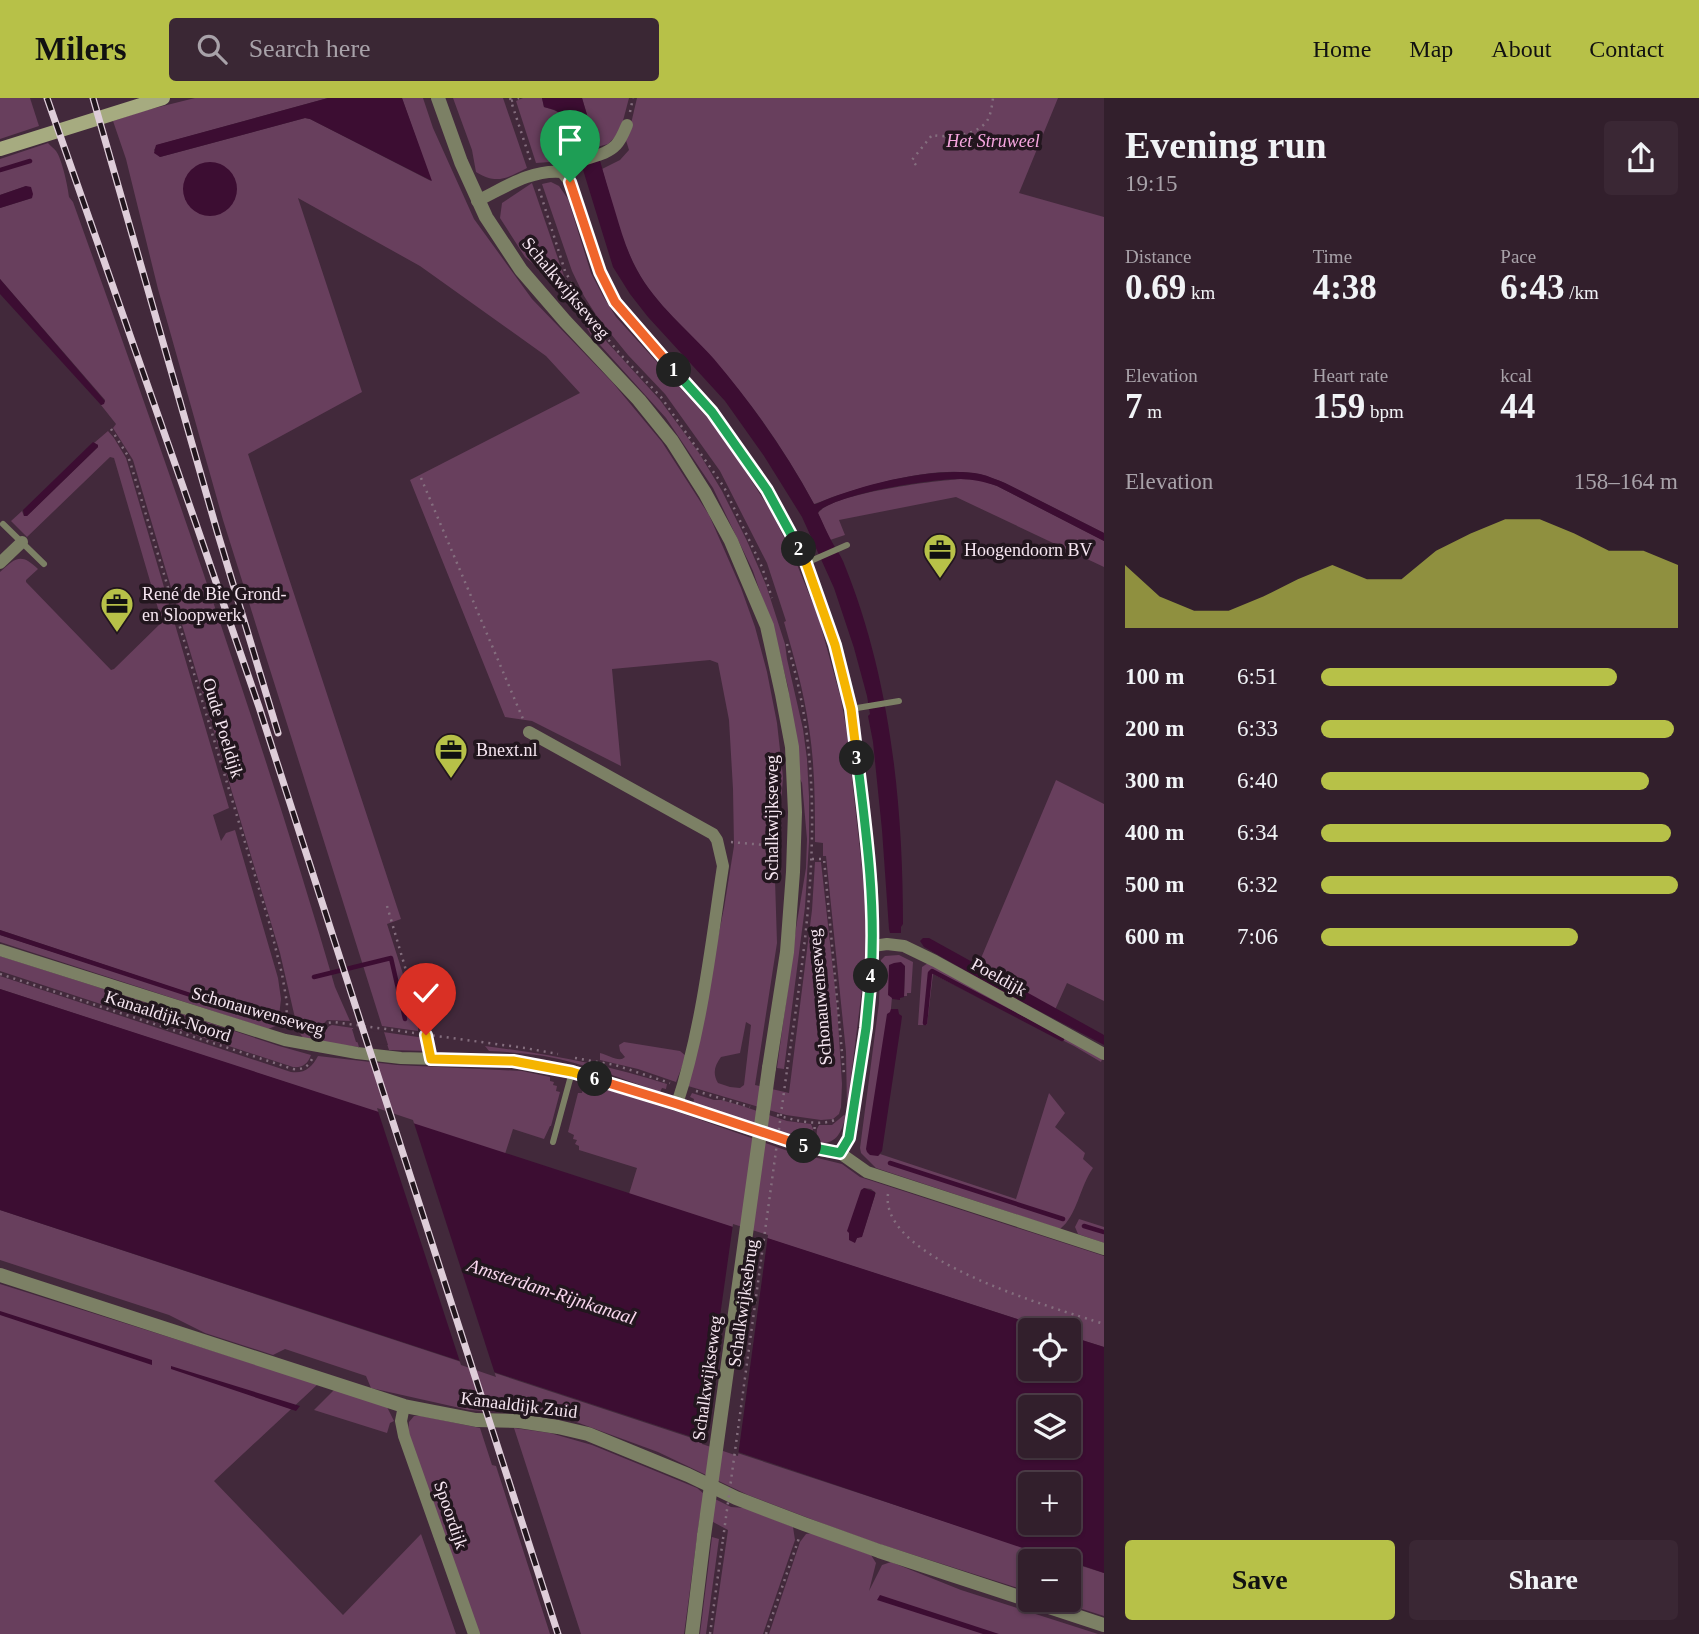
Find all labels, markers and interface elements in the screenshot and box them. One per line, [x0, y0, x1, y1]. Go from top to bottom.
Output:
search box [169, 18, 659, 81]
icon: search [193, 30, 231, 68]
text: Milers [35, 31, 127, 67]
text: Search here [249, 34, 371, 63]
text: Home [1313, 36, 1371, 62]
text: Map [1409, 36, 1453, 62]
text: About [1491, 36, 1551, 62]
text: Contact [1589, 36, 1664, 62]
pin [540, 110, 600, 182]
icon: arrive [551, 121, 589, 159]
button: share [1604, 121, 1678, 195]
text: Evening run [1125, 124, 1327, 166]
park label: Het Struweel [945, 131, 1040, 151]
text: 19:15 [1125, 171, 1177, 196]
street label: Schalkwijkseweg [518, 233, 614, 343]
text: Distance [1125, 246, 1191, 267]
text: Time [1313, 246, 1352, 267]
text: Pace [1500, 246, 1536, 267]
text: 0.69 [1125, 268, 1186, 307]
text: 4:38 [1313, 268, 1377, 307]
text: 6:43 [1500, 268, 1564, 307]
text: km [1186, 282, 1215, 303]
text: /km [1564, 282, 1599, 303]
pin: 1 [656, 352, 692, 388]
text: 1 [669, 359, 678, 380]
text: Elevation [1125, 365, 1198, 386]
text: Heart rate [1313, 365, 1388, 386]
text: kcal [1500, 365, 1532, 386]
text: 7 [1125, 387, 1143, 426]
text: 159 [1313, 387, 1365, 426]
text: 44 [1500, 387, 1535, 426]
text: m [1143, 401, 1162, 422]
text: bpm [1365, 401, 1404, 422]
text: Elevation [1125, 469, 1213, 494]
text: 158–164 m [1574, 469, 1678, 494]
office icon: Hoogendoorn BV [921, 531, 959, 580]
pin: 2 [782, 532, 816, 566]
text: 2 [794, 538, 803, 559]
place label: Hoogendoorn BV [964, 540, 1093, 560]
place label: René de Bie Grond- en Sloopwerk [142, 584, 286, 625]
office icon: René de Bie Grond- en Sloopwerk [98, 585, 136, 634]
text: 100 m [1125, 664, 1184, 689]
text: 6:51 [1237, 664, 1278, 689]
street label: Oude Poeldijk [198, 676, 248, 780]
text: 200 m [1125, 716, 1184, 741]
text: 6:33 [1237, 716, 1278, 741]
office icon: Bnext.nl [432, 731, 470, 780]
place label: Bnext.nl [476, 740, 538, 760]
pin: 3 [840, 740, 874, 776]
text: 3 [852, 747, 861, 768]
street label: Schalkwijkseweg [762, 755, 782, 881]
text: 300 m [1125, 768, 1184, 793]
text: 6:40 [1237, 768, 1278, 793]
text: 400 m [1125, 820, 1184, 845]
text: 6:34 [1237, 820, 1278, 845]
text: 500 m [1125, 872, 1184, 897]
text: 6:32 [1237, 872, 1278, 897]
text: 600 m [1125, 924, 1184, 949]
text: 7:06 [1237, 924, 1278, 949]
street label: Schonauwenseweg [804, 928, 836, 1066]
street label: Poeldijk [968, 954, 1030, 1000]
pin: 4 [854, 958, 888, 994]
pin [396, 963, 456, 1035]
text: 4 [866, 965, 875, 986]
icon: check [407, 974, 445, 1012]
street label: Schonauwenseweg [189, 983, 327, 1039]
street label: Kanaaldijk-Noord [103, 986, 233, 1046]
pin: 6 [578, 1062, 612, 1096]
text: 6 [590, 1068, 599, 1089]
pin: 5 [786, 1128, 822, 1164]
text: 5 [799, 1135, 808, 1156]
street label: Schalkwijksebrug [724, 1238, 762, 1368]
water label: Amsterdam-Rijnkanaal [463, 1254, 639, 1329]
street label: Schalkwijkseweg [688, 1314, 726, 1442]
map controls [1018, 1318, 1081, 1612]
button: locate [1018, 1318, 1081, 1381]
street label: Kanaaldijk Zuid [459, 1388, 579, 1422]
button: layers [1018, 1395, 1081, 1458]
button: + [1018, 1472, 1081, 1535]
street label: Spoordijk [430, 1478, 472, 1552]
button: Save [1125, 1540, 1395, 1620]
button: Share [1409, 1540, 1678, 1620]
button: − [1018, 1549, 1081, 1612]

